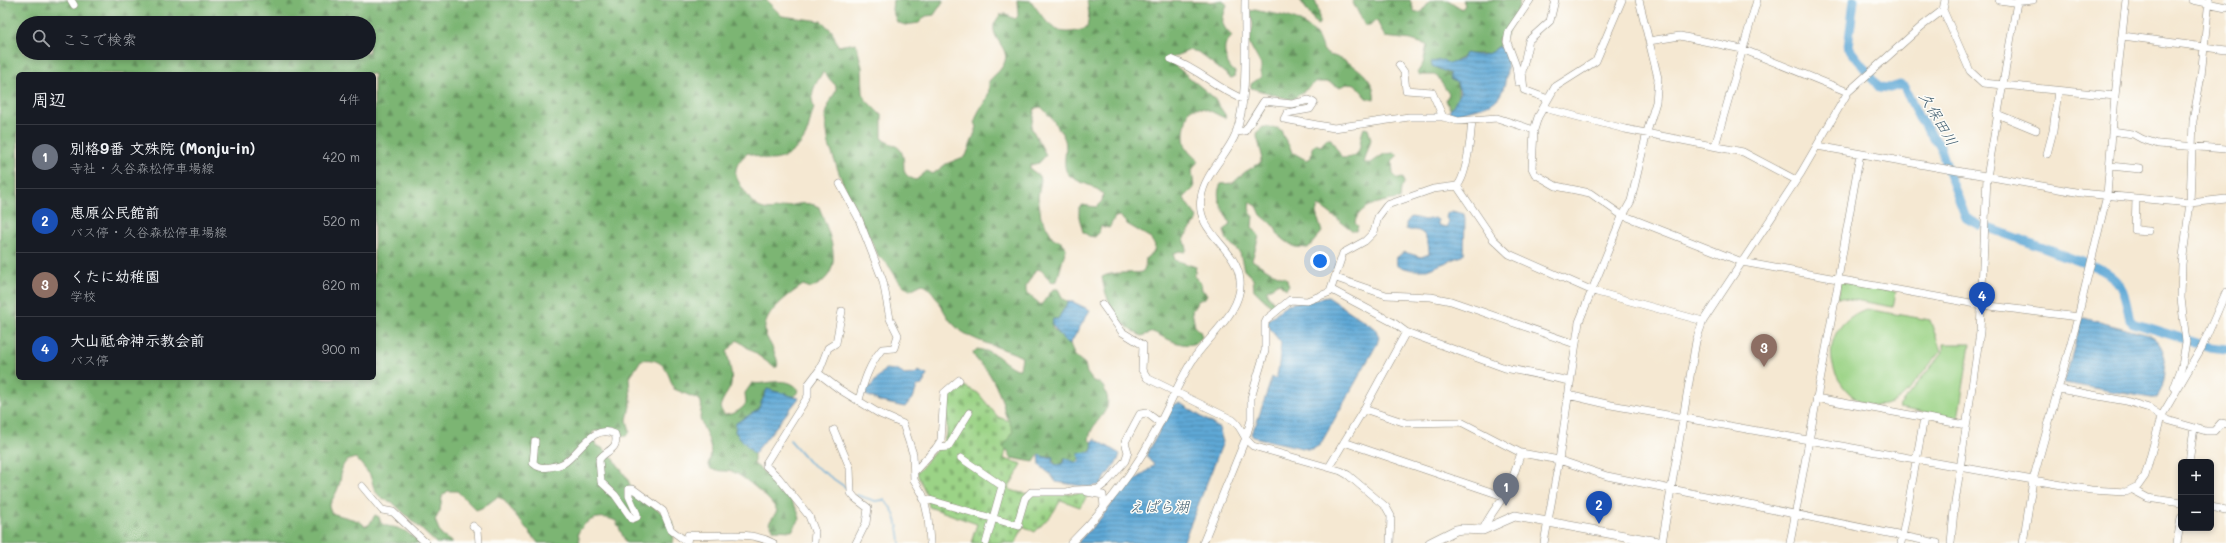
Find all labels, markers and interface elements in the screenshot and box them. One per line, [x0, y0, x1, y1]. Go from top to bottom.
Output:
search box [16, 16, 376, 60]
icon: search [30, 27, 52, 49]
text: ここで検索 [62, 29, 137, 49]
text: 周辺 [32, 88, 66, 110]
water label: 久保田川 [1915, 88, 1963, 149]
text: 4件 [339, 90, 360, 107]
text: 別格9番 文殊院 (Monju-in) [70, 138, 255, 158]
text: 1 [42, 148, 48, 165]
text: 420 m [323, 148, 360, 165]
text: 寺社 · 久谷森松停車場線 [70, 159, 214, 176]
text: 恵原公民館前 [70, 202, 160, 222]
text: 2 [41, 212, 49, 229]
text: 520 m [323, 212, 360, 229]
text: バス停 · 久谷森松停車場線 [70, 223, 227, 240]
your location [1310, 251, 1330, 271]
text: くたに幼稚園 [70, 266, 160, 286]
text: 3 [41, 276, 49, 293]
text: 620 m [322, 276, 360, 293]
pin: 4 [1969, 282, 1995, 315]
text: 学校 [70, 287, 96, 304]
text: 大山祗命神示教会前 [70, 330, 205, 350]
pin: 3 [1751, 334, 1777, 367]
text: 4 [41, 340, 49, 357]
text: 900 m [322, 340, 360, 357]
text: バス停 [70, 351, 109, 368]
map controls [2178, 459, 2214, 531]
button: + [2178, 459, 2214, 495]
pin: 1 [1493, 473, 1519, 506]
pin: 2 [1586, 491, 1612, 524]
button: − [2178, 495, 2214, 531]
water label: えばら湖 [1129, 496, 1191, 516]

